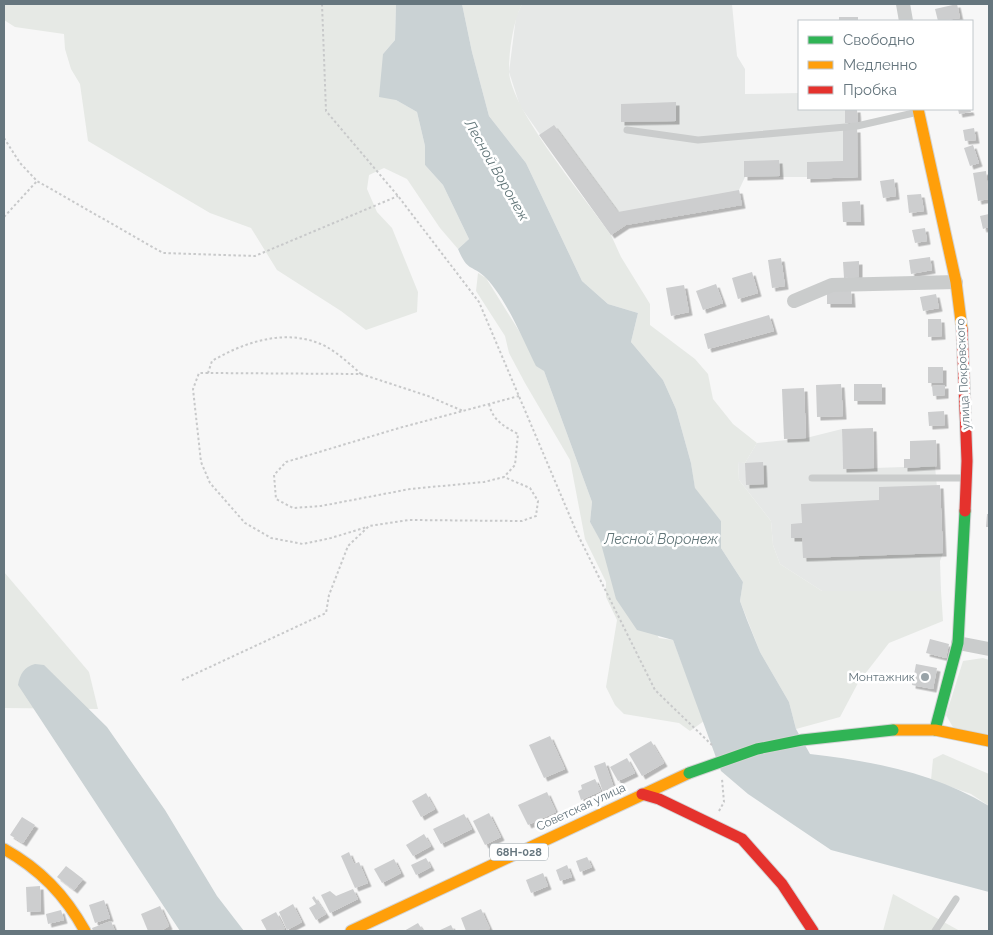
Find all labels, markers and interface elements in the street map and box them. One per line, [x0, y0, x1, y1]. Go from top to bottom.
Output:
legend [798, 20, 973, 110]
text: Свободно [843, 31, 915, 49]
text: Медленно [843, 56, 917, 74]
text: Пробка [843, 81, 897, 99]
water label: Лесной Воронеж [461, 116, 533, 224]
street label: улица Покровского [953, 318, 973, 430]
water label: Лесной Воронеж [603, 531, 718, 547]
place label: Монтажник [848, 670, 915, 684]
marker: Монтажник [919, 671, 931, 683]
street label: Советская улица [534, 780, 628, 834]
road number: 68Н-028 [490, 844, 548, 860]

